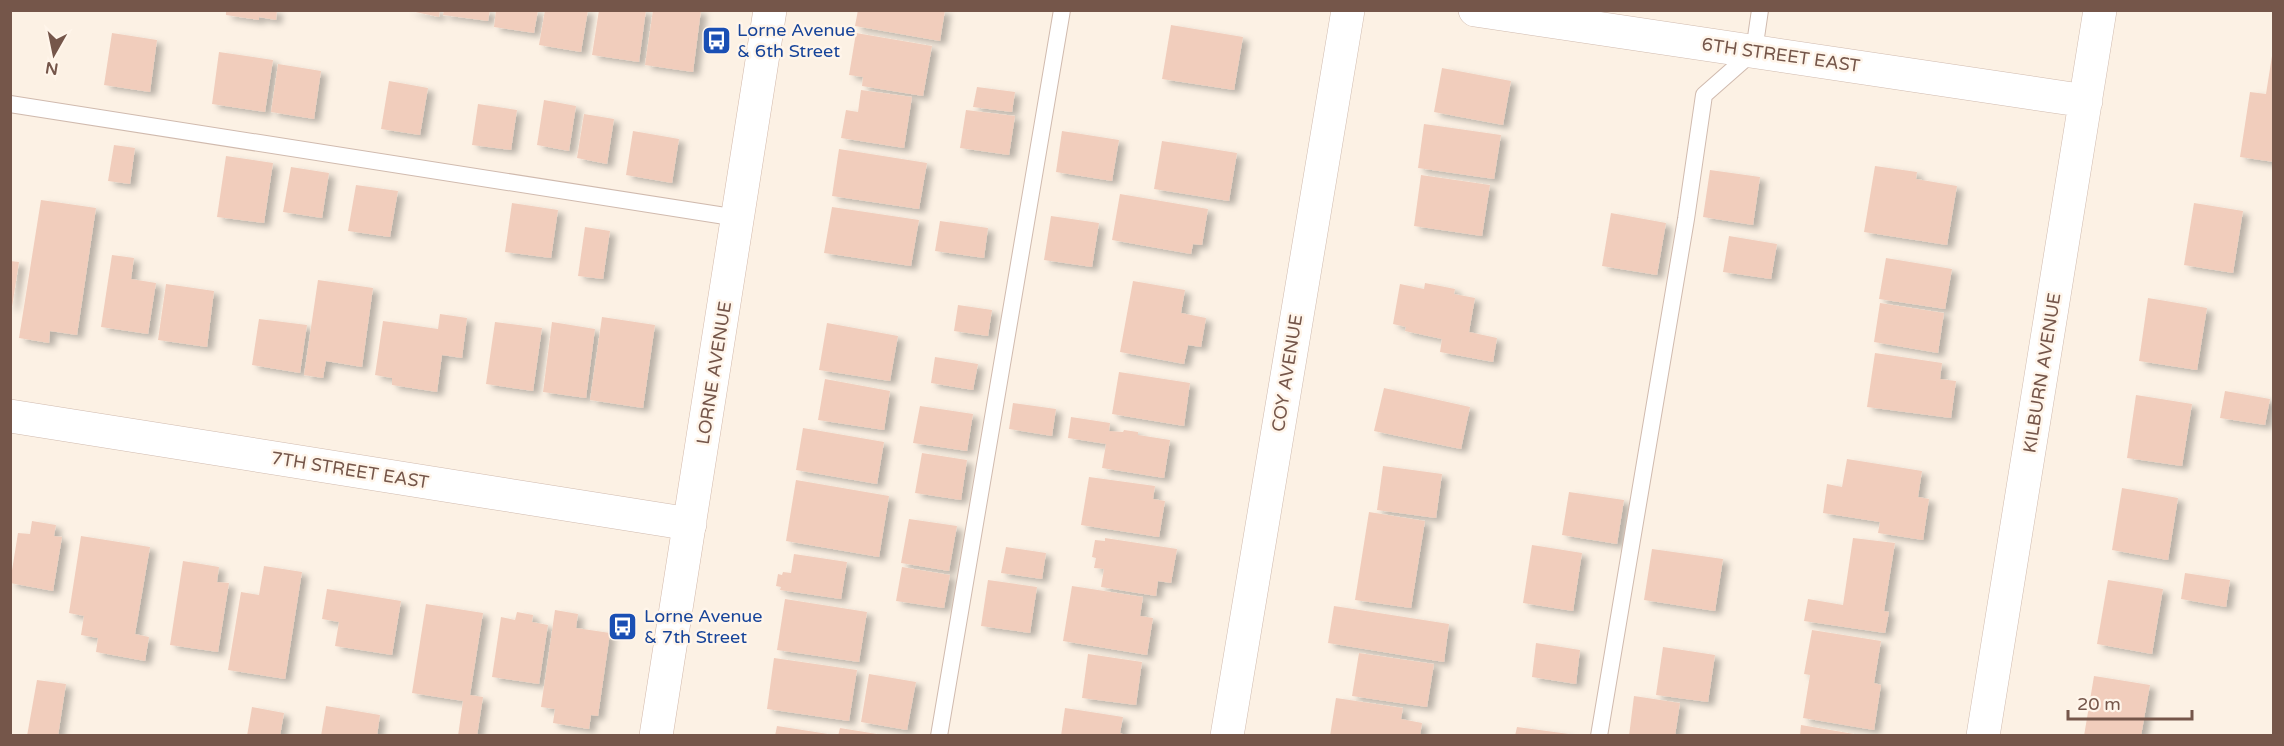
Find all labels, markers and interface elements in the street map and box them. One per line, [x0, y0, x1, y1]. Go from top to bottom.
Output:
place label: Lorne Avenue & 6th Street [737, 19, 855, 62]
north arrow [24, 24, 84, 84]
bus stop icon: Lorne Avenue & 6th Street [700, 24, 732, 56]
street label: 6TH STREET EAST [1700, 33, 1862, 77]
text: N [44, 57, 60, 79]
street label: KILBURN AVENUE [2018, 291, 2066, 455]
street label: LORNE AVENUE [692, 300, 736, 446]
street label: COY AVENUE [1267, 313, 1307, 433]
street label: 7TH STREET EAST [269, 447, 431, 493]
place label: Lorne Avenue & 7th Street [644, 605, 762, 648]
bus stop icon: Lorne Avenue & 7th Street [607, 610, 639, 642]
scale bar [2068, 683, 2192, 721]
text: 20 m [2077, 693, 2121, 715]

